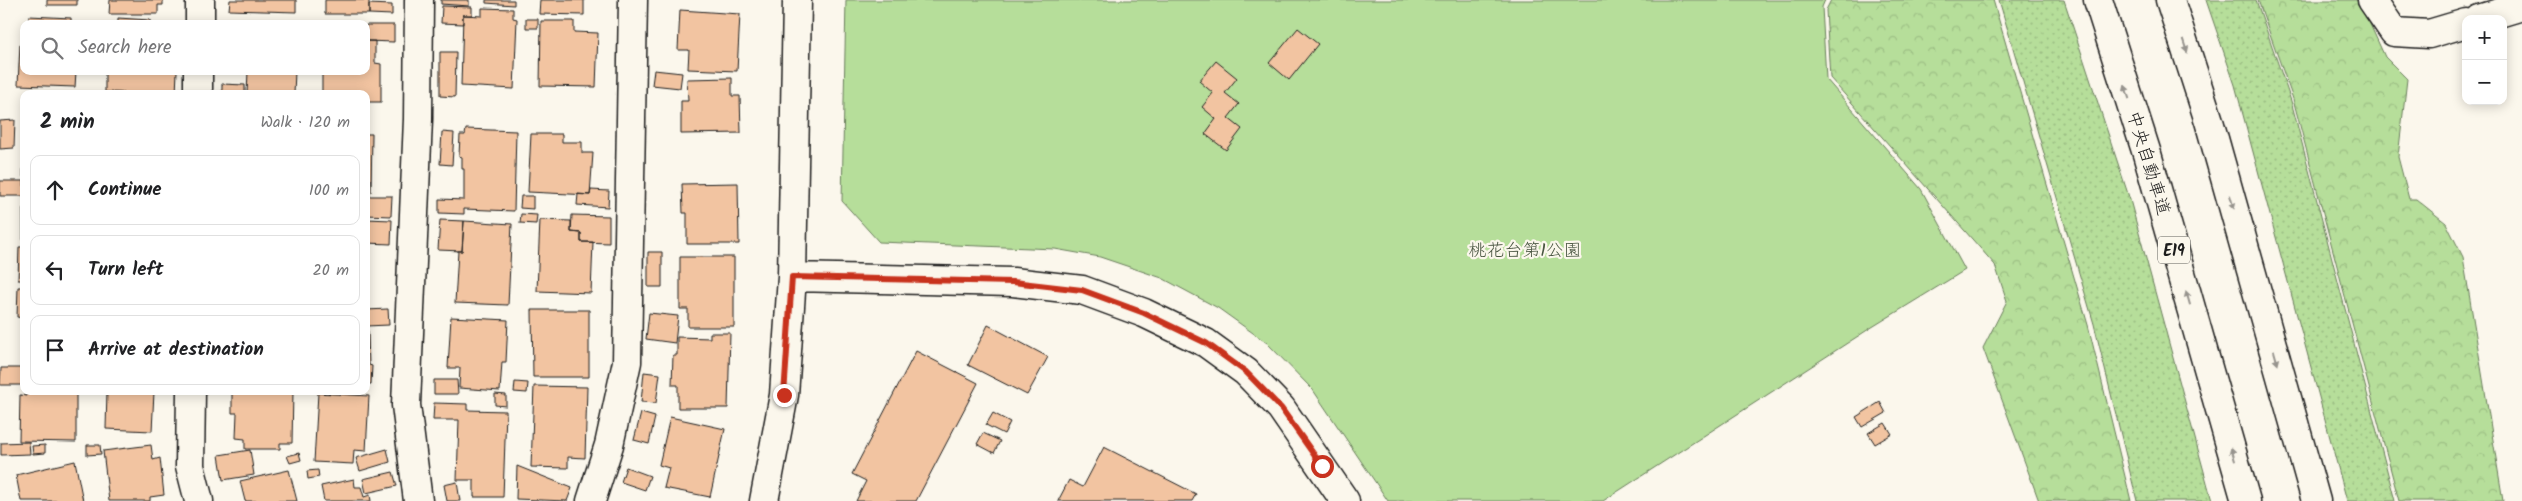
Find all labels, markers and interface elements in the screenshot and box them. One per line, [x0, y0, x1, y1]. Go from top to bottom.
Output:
map controls [2462, 15, 2507, 105]
button: + [2462, 15, 2507, 60]
search box [20, 20, 370, 75]
text: Search here [78, 33, 172, 63]
icon: search [38, 34, 66, 62]
one-way arrow [2182, 39, 2189, 54]
button: − [2462, 60, 2507, 105]
one-way arrow [2123, 84, 2130, 99]
text: 2 min [40, 106, 95, 139]
street label: 中央自動車道 [2118, 108, 2177, 219]
text: Walk · 120 m [260, 110, 350, 135]
text: Continue [88, 175, 161, 205]
icon: ahead [41, 176, 69, 204]
text: 100 m [309, 178, 349, 203]
one-way arrow [2228, 194, 2236, 209]
road number: E19 [2158, 236, 2190, 264]
park label: 桃花台第1公園 [1468, 237, 1582, 266]
text: Turn left [88, 255, 163, 285]
icon: left [41, 256, 69, 284]
text: 20 m [313, 258, 349, 283]
one-way arrow [2184, 290, 2192, 305]
text: Arrive at destination [88, 335, 264, 365]
icon: arrive [41, 336, 69, 364]
one-way arrow [2272, 351, 2280, 366]
route end [773, 384, 796, 407]
one-way arrow [2228, 447, 2236, 462]
route start [1311, 455, 1334, 478]

